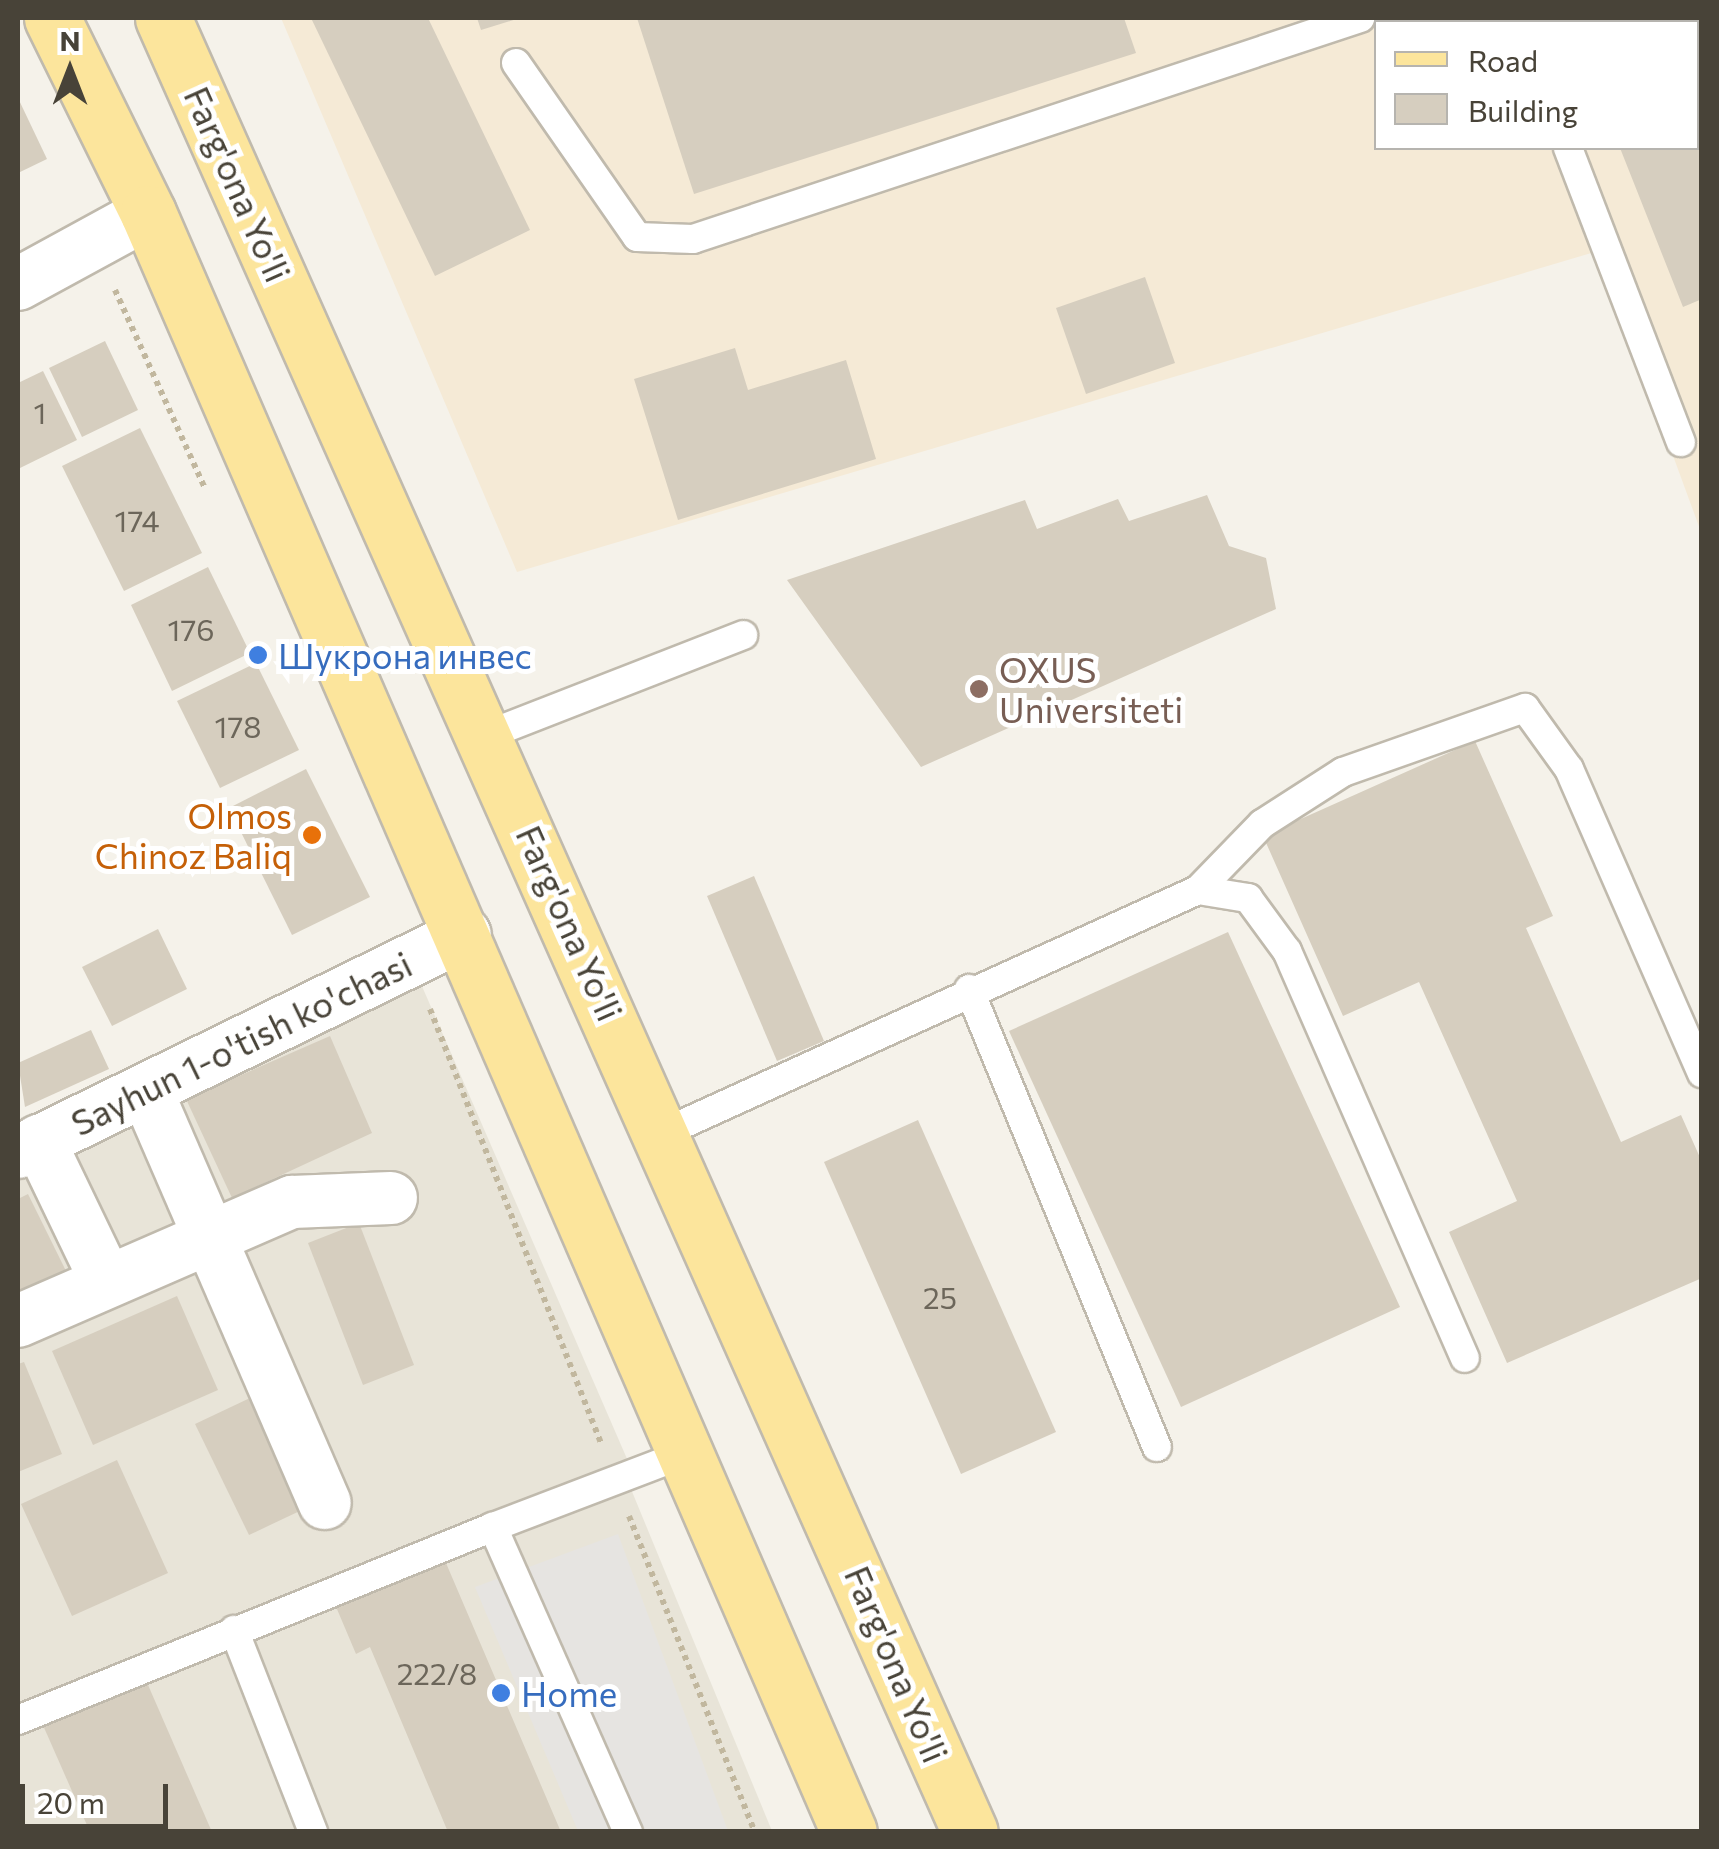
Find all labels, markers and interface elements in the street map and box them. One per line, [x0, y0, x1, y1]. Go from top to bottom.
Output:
north arrow [20, 20, 120, 120]
legend [1374, 20, 1699, 150]
text: N [60, 23, 81, 57]
text: Road [1468, 41, 1538, 78]
street label: Farg'ona Yo'li [176, 80, 300, 288]
text: Building [1468, 91, 1578, 128]
house number: 1 [34, 394, 46, 430]
house number: 174 [115, 502, 159, 538]
house number: 176 [168, 611, 214, 647]
place label: Шукрона инвес [278, 634, 532, 676]
marker: Шукрона инвес [247, 644, 269, 666]
place label: OXUS Universiteti [999, 648, 1183, 730]
marker: OXUS Universiteti [968, 678, 990, 700]
house number: 178 [215, 708, 261, 744]
place label: Olmos Chinoz Baliq [95, 794, 292, 876]
street label: Farg'ona Yo'li [508, 819, 632, 1027]
marker: Olmos Chinoz Baliq [301, 824, 323, 846]
street label: Sayhun 1-o'tish ko'chasi [64, 942, 418, 1144]
house number: 25 [923, 1279, 957, 1315]
street label: Farg'ona Yo'li [837, 1560, 957, 1768]
house number: 222/8 [397, 1655, 477, 1691]
place label: Home [521, 1672, 617, 1714]
marker: Home [490, 1682, 512, 1704]
scale bar [25, 1764, 172, 1826]
text: 20 m [37, 1783, 105, 1820]

